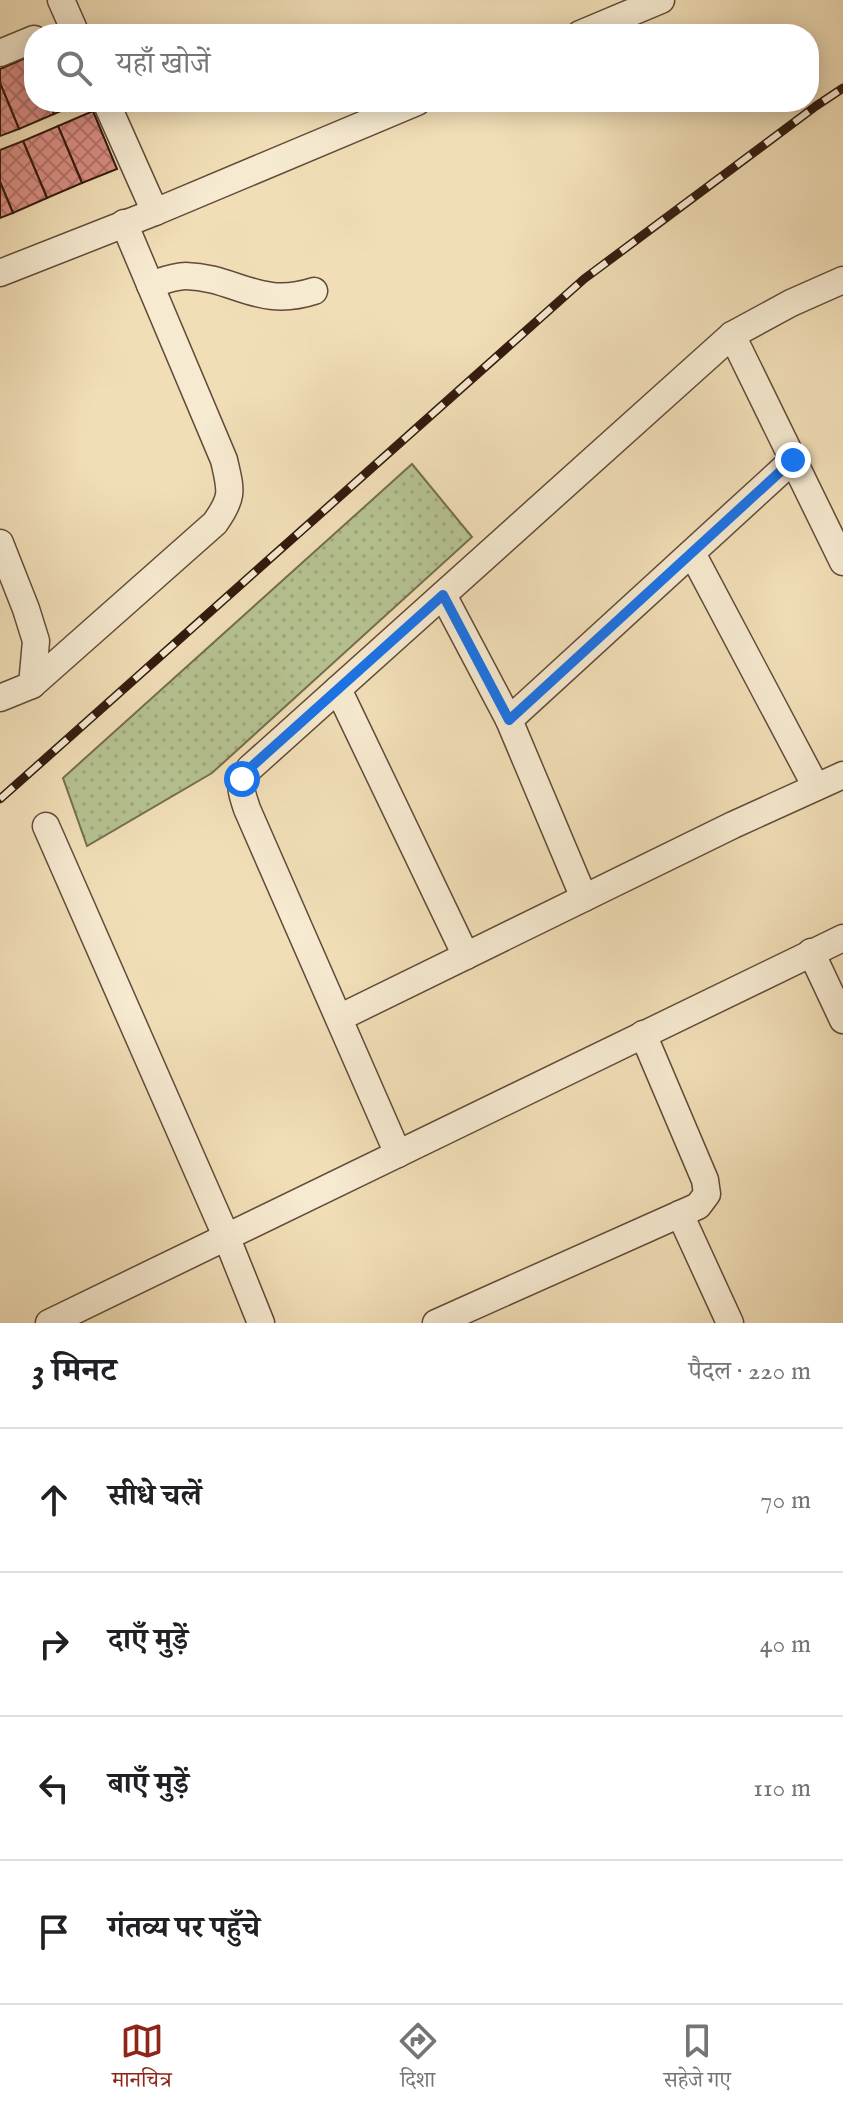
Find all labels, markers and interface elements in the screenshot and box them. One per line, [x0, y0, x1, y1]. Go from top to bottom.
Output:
search box [24, 24, 819, 112]
icon: search [52, 46, 96, 90]
text: यहाँ खोजें [116, 46, 210, 84]
route end [775, 442, 811, 478]
route start [224, 761, 260, 797]
text: 3 मिनट [32, 1350, 117, 1393]
text: पैदल · 220 m [688, 1355, 811, 1388]
icon: ahead [32, 1478, 76, 1522]
text: सीधे चलें [108, 1478, 202, 1516]
text: 70 m [760, 1484, 811, 1517]
icon: right [32, 1622, 76, 1666]
text: दाएँ मुड़ें [108, 1622, 188, 1660]
text: 40 m [760, 1628, 811, 1661]
icon: left [32, 1766, 76, 1810]
text: बाएँ मुड़ें [108, 1766, 189, 1804]
text: 110 m [753, 1772, 811, 1805]
icon: arrive [32, 1910, 76, 1954]
text: गंतव्य पर पहुँचे [108, 1910, 260, 1948]
tab: मानचित्र [112, 2019, 172, 2101]
tab: दिशा [396, 2019, 440, 2101]
tab: सहेजे गए [664, 2019, 731, 2101]

